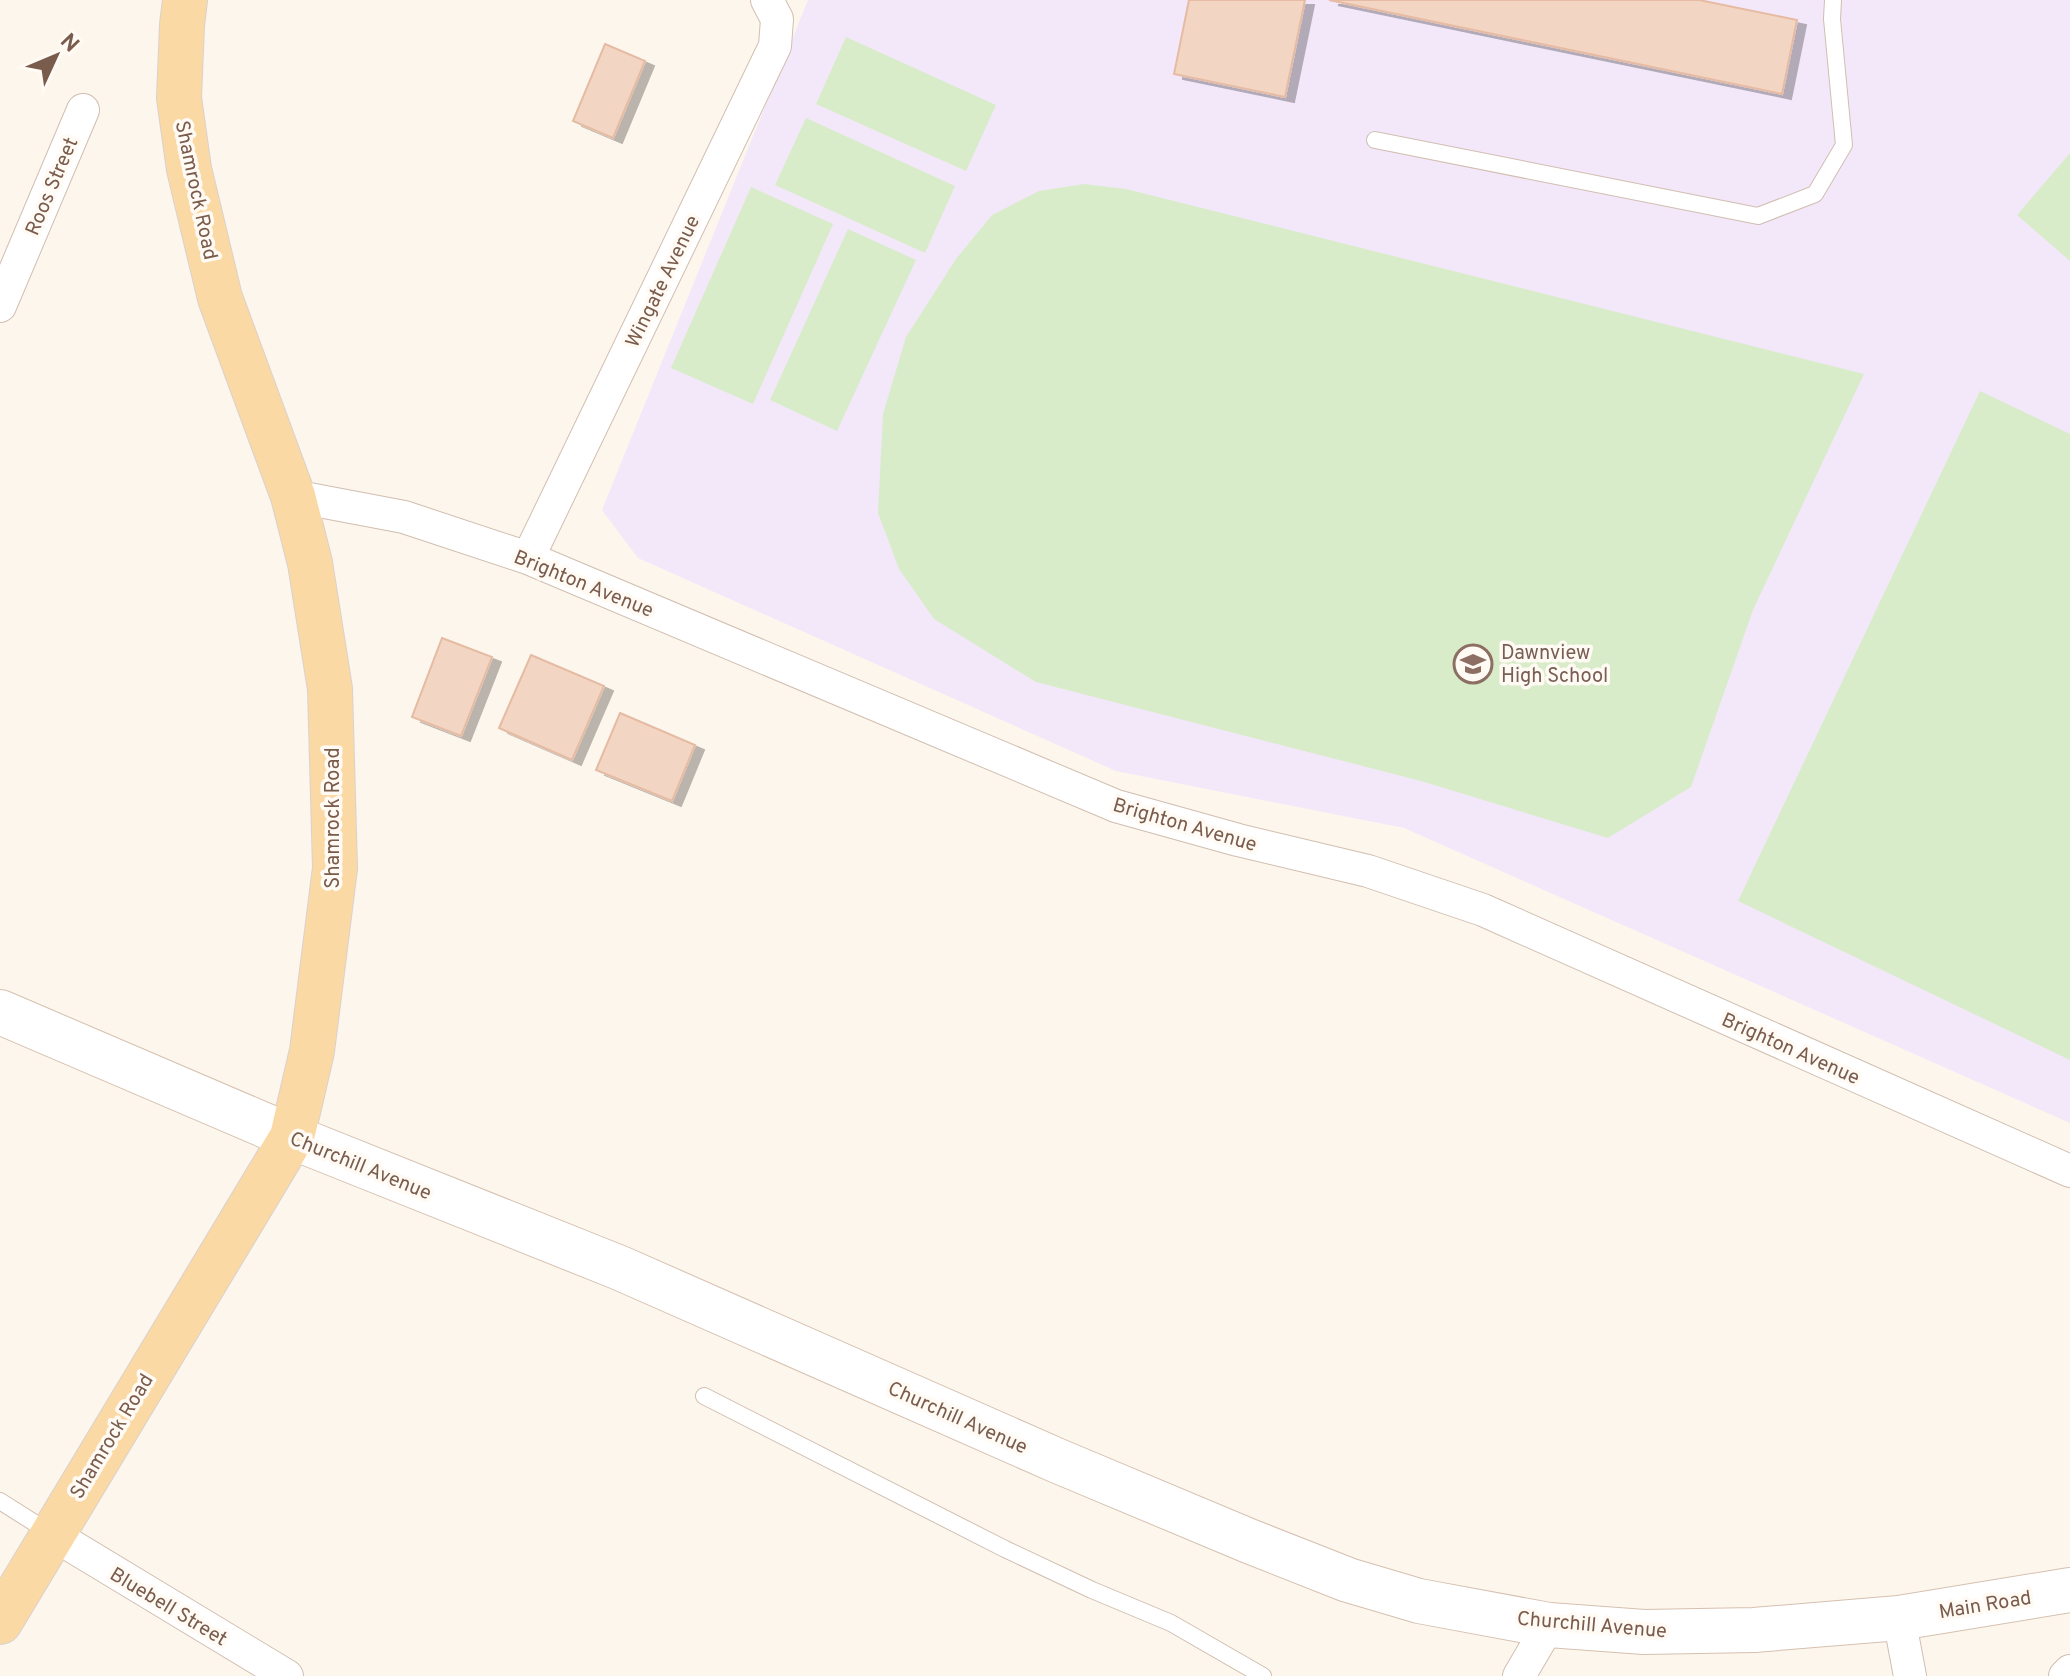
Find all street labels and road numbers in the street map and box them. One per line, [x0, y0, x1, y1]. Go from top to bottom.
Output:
street label: Shamrock Road [168, 118, 222, 262]
street label: Roos Street [20, 134, 85, 240]
street label: Wingate Avenue [621, 211, 707, 352]
street label: Brighton Avenue [510, 545, 657, 625]
street label: Shamrock Road [321, 747, 347, 889]
street label: Brighton Avenue [1109, 793, 1259, 859]
street label: Brighton Avenue [1717, 1008, 1863, 1092]
street label: Churchill Avenue [286, 1127, 435, 1207]
street label: Shamrock Road [65, 1370, 160, 1504]
street label: Churchill Avenue [883, 1376, 1031, 1461]
street label: Bluebell Street [104, 1562, 232, 1653]
street label: Main Road [1937, 1586, 2033, 1626]
street label: Churchill Avenue [1516, 1606, 1668, 1646]

